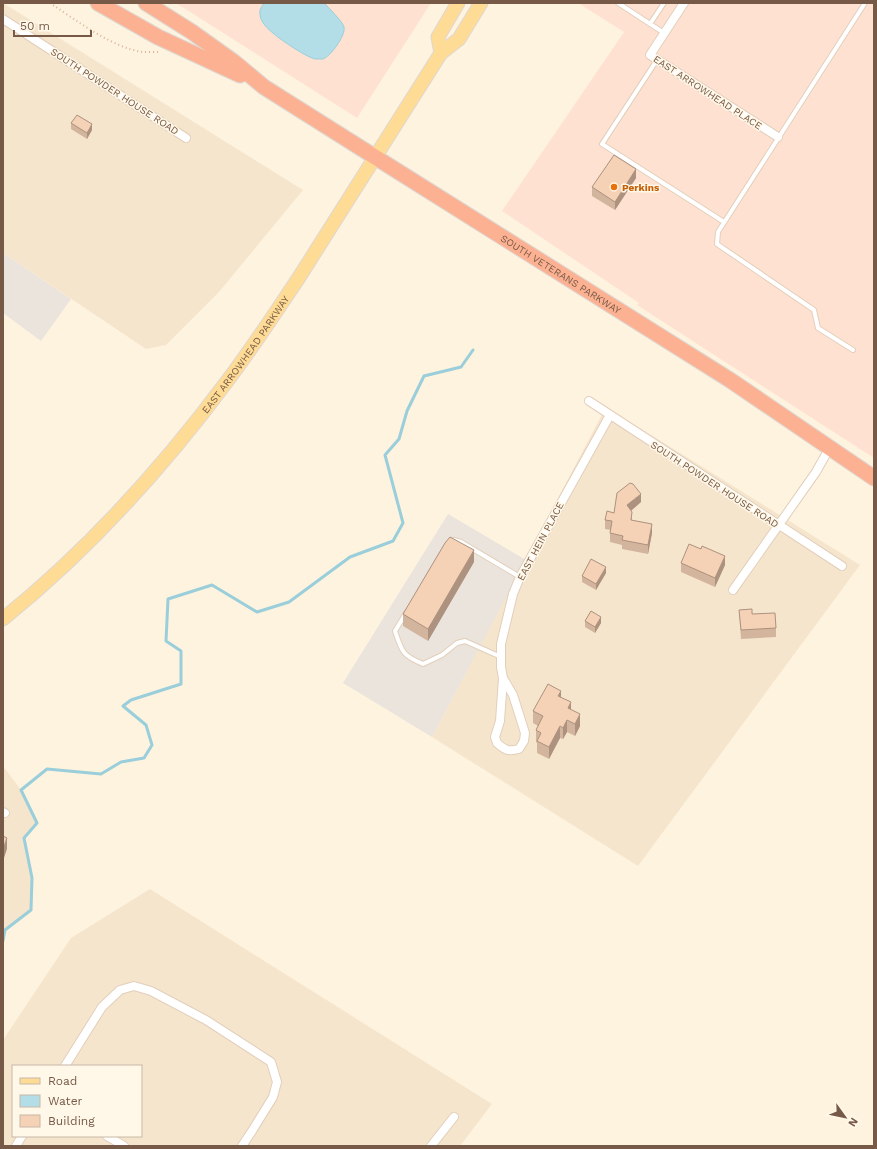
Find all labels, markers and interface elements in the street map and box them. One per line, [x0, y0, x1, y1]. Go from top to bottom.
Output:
scale bar [14, 12, 91, 38]
text: 50 m [20, 19, 50, 33]
street label: SOUTH POWDER HOUSE ROAD [49, 46, 181, 137]
street label: EAST ARROWHEAD PLACE [651, 53, 764, 132]
marker: Perkins [609, 182, 619, 192]
place label: Perkins [622, 182, 660, 193]
street label: SOUTH VETERANS PARKWAY [499, 233, 623, 316]
street label: EAST ARROWHEAD PARKWAY [200, 293, 291, 416]
street label: SOUTH POWDER HOUSE ROAD [649, 439, 781, 530]
street label: EAST HEIN PLACE [515, 500, 566, 582]
legend [12, 1065, 142, 1137]
text: Road [48, 1074, 77, 1088]
text: Water [48, 1094, 83, 1108]
north arrow [825, 1097, 865, 1137]
text: Building [48, 1114, 95, 1128]
text: N [845, 1115, 861, 1129]

